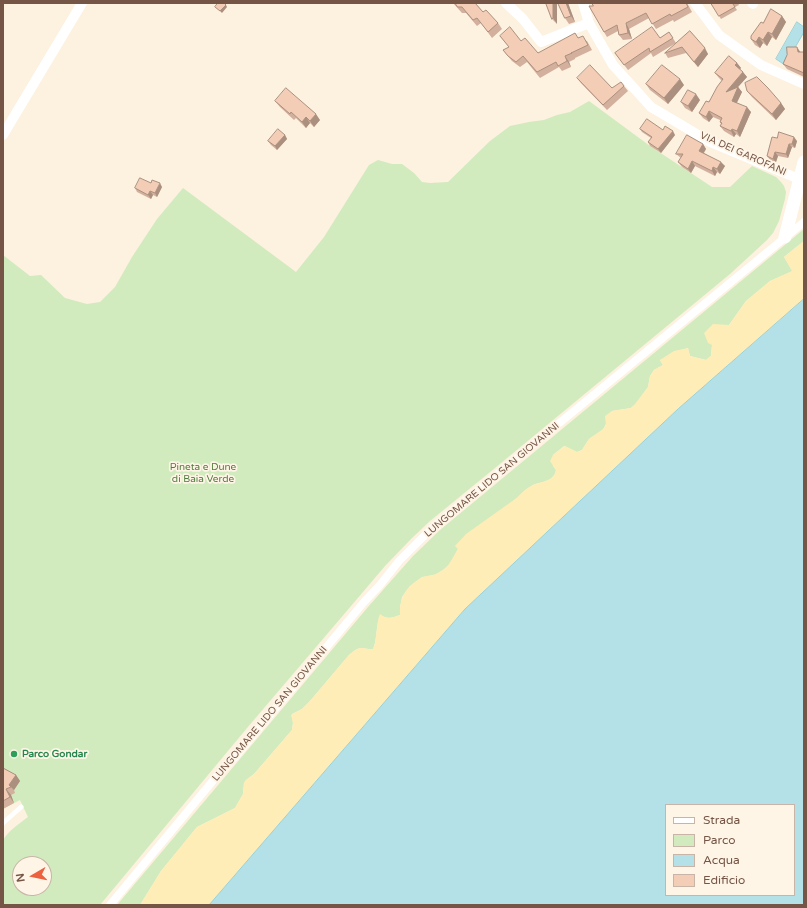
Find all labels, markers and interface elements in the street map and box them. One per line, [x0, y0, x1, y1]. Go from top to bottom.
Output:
street label: VIA DEI GAROFANI [698, 130, 788, 178]
street label: LUNGOMARE LIDO SAN GIOVANNI [422, 420, 562, 540]
park label: Pineta e Dune di Baia Verde [170, 461, 236, 484]
street label: LUNGOMARE LIDO SAN GIOVANNI [210, 644, 330, 784]
place label: Parco Gondar [22, 748, 87, 760]
marker: Parco Gondar [9, 749, 19, 759]
legend [665, 804, 795, 896]
text: Strada [703, 813, 740, 827]
text: Parco [703, 833, 736, 847]
text: Acqua [703, 853, 740, 867]
north arrow [12, 856, 52, 896]
text: N [14, 872, 28, 883]
text: Edificio [703, 873, 745, 887]

